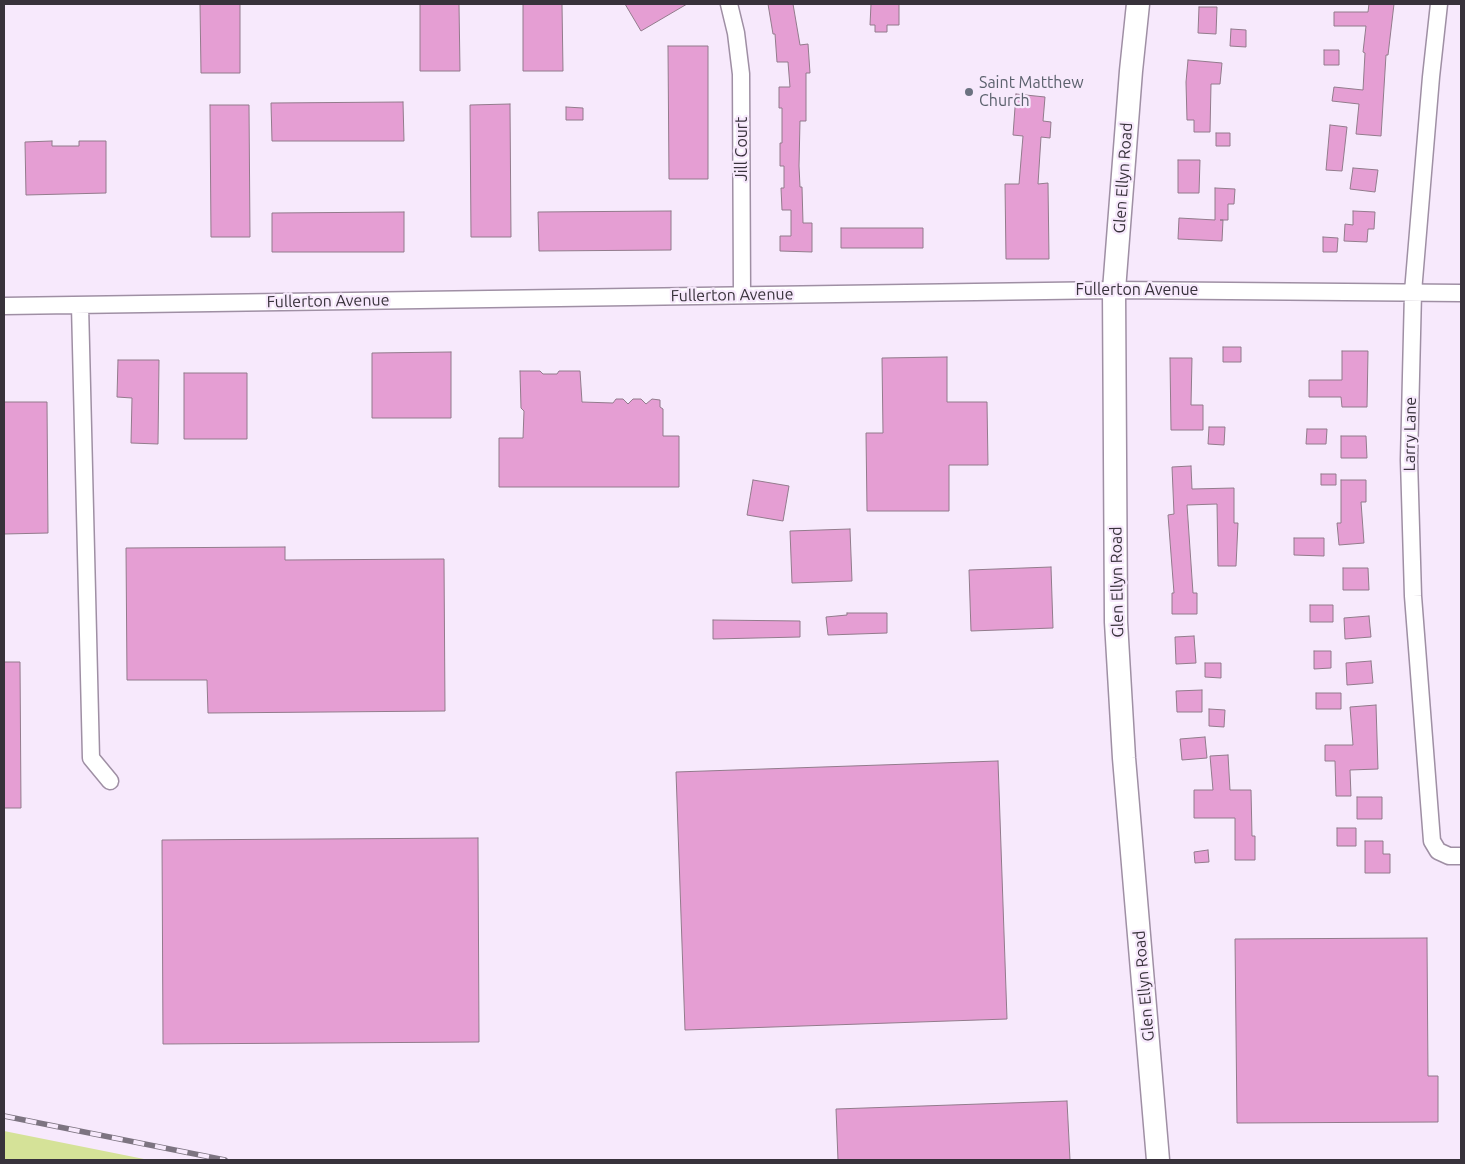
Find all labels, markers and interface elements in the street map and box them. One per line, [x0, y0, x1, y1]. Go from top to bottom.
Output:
place label: Saint Matthew Church [979, 73, 1084, 111]
marker: Saint Matthew Church [963, 86, 975, 98]
street label: Jill Court [732, 117, 752, 181]
street label: Glen Ellyn Road [1110, 122, 1136, 234]
street label: Fullerton Avenue [1076, 280, 1198, 300]
street label: Fullerton Avenue [670, 284, 794, 306]
street label: Fullerton Avenue [266, 290, 390, 312]
street label: Larry Lane [1400, 397, 1420, 471]
street label: Glen Ellyn Road [1106, 526, 1128, 638]
street label: Glen Ellyn Road [1130, 930, 1158, 1042]

